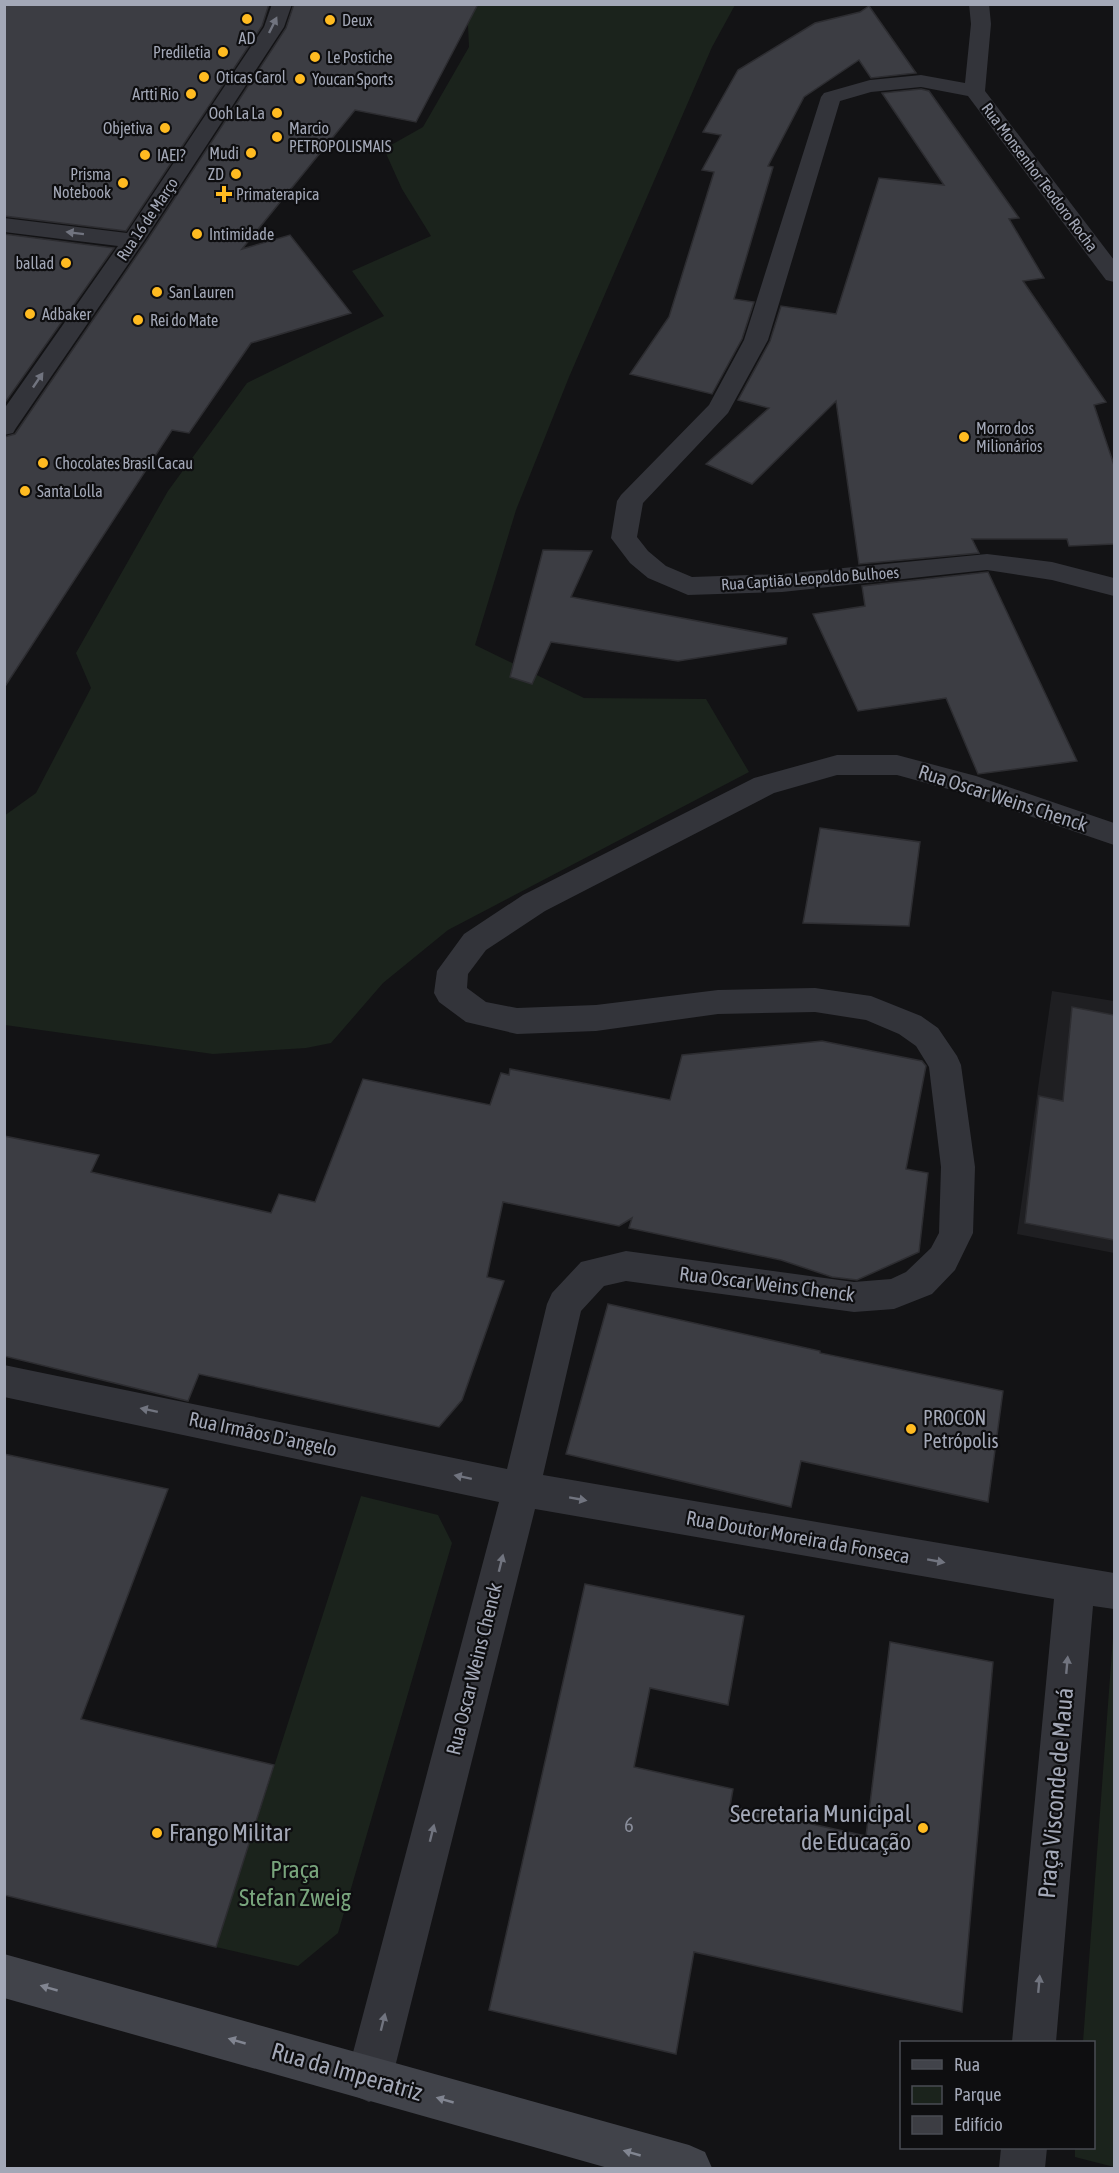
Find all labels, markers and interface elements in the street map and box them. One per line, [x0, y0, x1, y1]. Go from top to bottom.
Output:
place label: Deux [342, 11, 373, 29]
marker: AD [240, 12, 254, 26]
marker: Deux [323, 13, 337, 27]
one-way arrow [269, 17, 278, 34]
place label: AD [239, 29, 255, 47]
place label: Prediletia [153, 43, 211, 61]
marker: Prediletia [216, 45, 230, 59]
place label: Le Postiche [327, 48, 393, 66]
marker: Le Postiche [308, 50, 322, 64]
place label: Oticas Carol [216, 68, 287, 86]
marker: Oticas Carol [197, 70, 211, 84]
place label: Youcan Sports [312, 70, 394, 89]
marker: Youcan Sports [293, 72, 307, 86]
place label: Artti Rio [132, 85, 179, 103]
marker: Artti Rio [184, 87, 198, 101]
street label: Rua Monsenhor Teodoro Rocha [978, 99, 1102, 255]
place label: Ooh La La [209, 104, 265, 122]
marker: Ooh La La [270, 106, 284, 120]
place label: Objetiva [103, 119, 153, 138]
place label: Marcio PETROPOLISMAIS [289, 119, 392, 155]
marker: Objetiva [158, 121, 172, 135]
marker: Marcio PETROPOLISMAIS [270, 130, 284, 144]
place label: Mudi [209, 144, 239, 162]
place label: IAEI? [157, 146, 186, 164]
marker: Mudi [244, 146, 258, 160]
marker: IAEI? [138, 148, 152, 162]
place label: Prisma Notebook [53, 165, 111, 201]
place label: ZD [208, 165, 224, 183]
marker: ZD [229, 167, 243, 181]
street label: Rua 16 de Março [113, 174, 182, 264]
marker: Prisma Notebook [116, 176, 130, 190]
place label: Primaterapica [236, 185, 319, 204]
marker: Primaterapica [217, 187, 231, 201]
place label: Intimidade [209, 225, 274, 243]
marker: Intimidade [190, 227, 204, 241]
one-way arrow [66, 229, 85, 238]
place label: ballad [15, 254, 54, 272]
marker: ballad [59, 256, 73, 270]
place label: San Lauren [169, 283, 234, 301]
marker: San Lauren [150, 285, 164, 299]
place label: Adbaker [42, 305, 91, 323]
marker: Adbaker [23, 307, 37, 321]
place label: Rei do Mate [150, 311, 218, 329]
marker: Rei do Mate [131, 313, 145, 327]
one-way arrow [32, 372, 43, 388]
place label: Morro dos Milionários [976, 419, 1043, 455]
marker: Morro dos Milionários [957, 430, 971, 444]
place label: Chocolates Brasil Cacau [55, 454, 193, 472]
marker: Chocolates Brasil Cacau [36, 456, 50, 470]
place label: Santa Lolla [37, 482, 103, 500]
marker: Santa Lolla [18, 484, 32, 498]
street label: Rua Captião Leopoldo Bulhoes [721, 563, 900, 594]
street label: Rua Oscar Weins Chenck [916, 759, 1091, 836]
street label: Rua Oscar Weins Chenck [678, 1261, 856, 1306]
one-way arrow [140, 1404, 159, 1414]
place label: PROCON Petrópolis [923, 1406, 999, 1452]
street label: Rua Irmãos D'angelo [187, 1407, 339, 1460]
marker: PROCON Petrópolis [904, 1422, 918, 1436]
one-way arrow [454, 1471, 473, 1481]
one-way arrow [569, 1495, 588, 1504]
street label: Rua Doutor Moreira da Fonseca [685, 1506, 912, 1567]
one-way arrow [497, 1554, 507, 1572]
one-way arrow [927, 1556, 946, 1565]
street label: Rua Oscar Weins Chenck [441, 1580, 506, 1757]
one-way arrow [1063, 1655, 1072, 1674]
street label: Praça Visconde de Mauá [1033, 1686, 1078, 1899]
place label: Secretaria Municipal de Educação [730, 1800, 912, 1855]
house number: 6 [624, 1813, 634, 1836]
place label: Frango Militar [169, 1819, 292, 1846]
marker: Secretaria Municipal de Educação [916, 1821, 930, 1835]
one-way arrow [428, 1824, 437, 1842]
marker: Frango Militar [150, 1826, 164, 1840]
park label: Praça Stefan Zweig [239, 1856, 352, 1911]
one-way arrow [1034, 1975, 1044, 1994]
one-way arrow [40, 1983, 58, 1992]
one-way arrow [379, 2013, 389, 2031]
one-way arrow [228, 2036, 246, 2046]
street label: Rua da Imperatriz [269, 2037, 426, 2106]
legend [900, 2041, 1095, 2149]
text: Rua [954, 2054, 980, 2075]
text: Parque [954, 2084, 1002, 2105]
one-way arrow [436, 2095, 454, 2104]
text: Edifício [954, 2114, 1003, 2135]
one-way arrow [623, 2148, 641, 2157]

